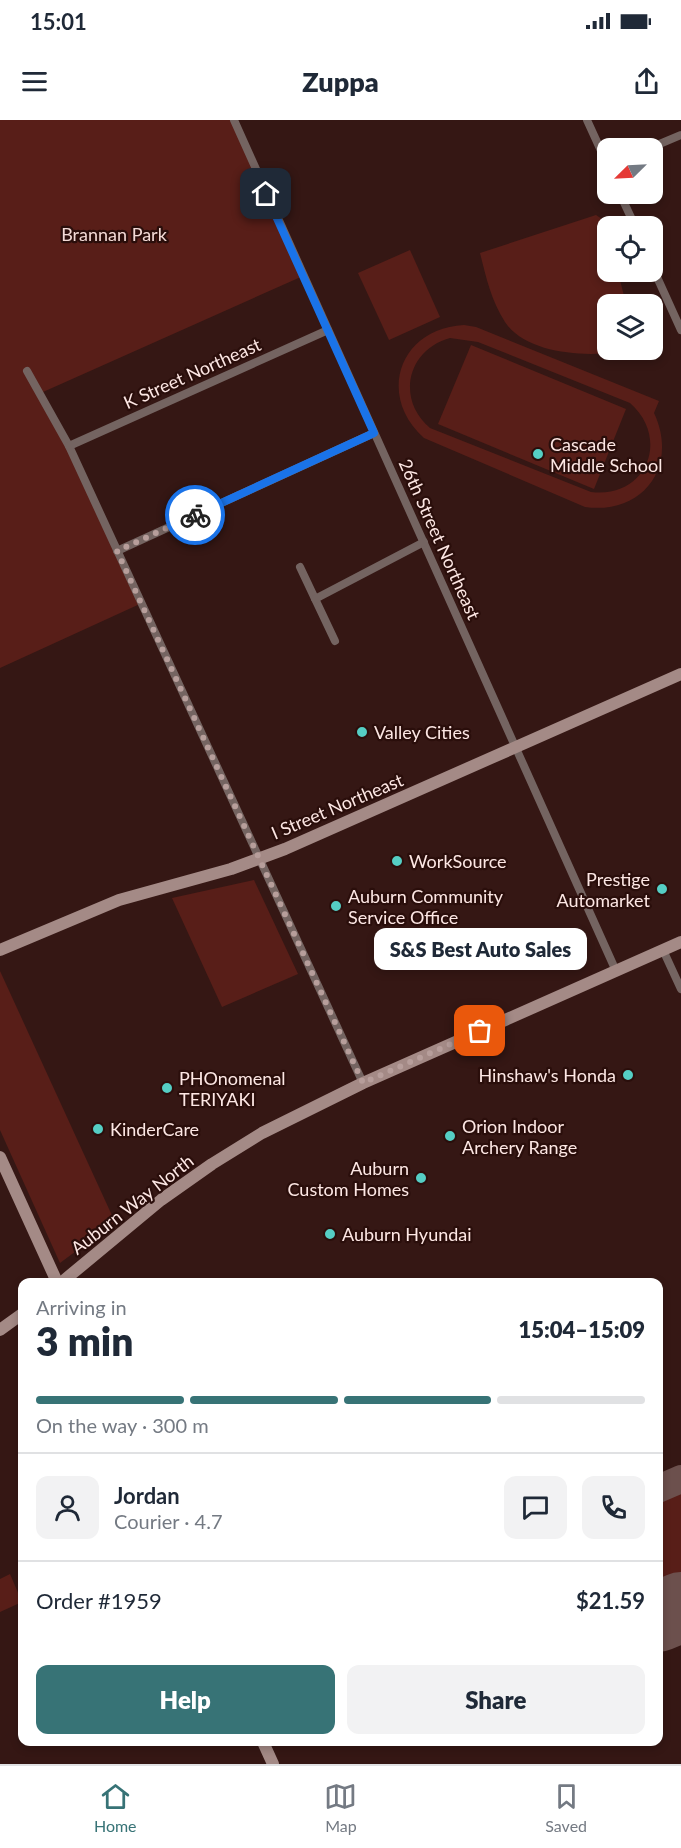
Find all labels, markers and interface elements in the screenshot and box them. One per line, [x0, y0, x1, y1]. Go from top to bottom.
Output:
text: 15:01 [30, 8, 87, 35]
icon: menu [18, 65, 51, 98]
text: Zuppa [302, 65, 379, 98]
icon: share [630, 65, 663, 98]
north arrow [597, 138, 663, 204]
map controls [597, 138, 663, 360]
pin [240, 168, 291, 219]
icon: home [249, 177, 282, 210]
button: locate [597, 216, 663, 282]
park label: Brannan Park [61, 223, 168, 245]
button: layers [597, 294, 663, 360]
street label: K Street Northeast [120, 333, 265, 413]
place label: Cascade Middle School [550, 433, 662, 476]
marker: Cascade Middle School [531, 447, 545, 461]
street label: 26th Street Northeast [395, 455, 486, 623]
courier [165, 485, 225, 545]
icon: bike [179, 499, 212, 532]
place label: Valley Cities [374, 721, 470, 743]
marker: Valley Cities [355, 725, 369, 739]
street label: I Street Northeast [268, 768, 407, 844]
place label: WorkSource [409, 850, 507, 872]
marker: WorkSource [390, 854, 404, 868]
place label: Prestige Automarket [557, 868, 651, 911]
marker: Prestige Automarket [655, 882, 669, 896]
place label: Auburn Community Service Office [348, 885, 504, 928]
marker: Auburn Community Service Office [329, 899, 343, 913]
callout: S&S Best Auto Sales [374, 929, 586, 971]
text: S&S Best Auto Sales [390, 937, 571, 961]
pin [454, 1005, 505, 1056]
icon: bag [463, 1014, 496, 1047]
place label: Hinshaw's Honda [478, 1064, 616, 1086]
place label: PHOnomenal TERIYAKI [179, 1067, 286, 1110]
marker: Hinshaw's Honda [621, 1068, 635, 1082]
marker: PHOnomenal TERIYAKI [160, 1081, 174, 1095]
place label: Orion Indoor Archery Range [462, 1115, 577, 1158]
place label: KinderCare [110, 1118, 199, 1140]
marker: KinderCare [91, 1122, 105, 1136]
marker: Orion Indoor Archery Range [443, 1129, 457, 1143]
street label: Auburn Way North [66, 1149, 198, 1259]
place label: Auburn Custom Homes [287, 1157, 409, 1200]
marker: Auburn Custom Homes [414, 1171, 428, 1185]
place label: Auburn Hyundai [342, 1223, 472, 1245]
marker: Auburn Hyundai [323, 1227, 337, 1241]
text: Arriving in [36, 1295, 127, 1319]
text: 15:04–15:09 [519, 1316, 645, 1343]
text: 3 min [36, 1318, 133, 1364]
text: On the way · 300 m [36, 1413, 209, 1437]
button: person [36, 1476, 99, 1539]
button: chat [504, 1476, 567, 1539]
button: phone [582, 1476, 645, 1539]
text: Jordan [114, 1482, 180, 1509]
text: Courier · 4.7 [114, 1509, 223, 1533]
text: Order #1959 [36, 1587, 162, 1614]
text: $21.59 [576, 1587, 645, 1614]
button: Help [36, 1665, 335, 1734]
button: Share [347, 1665, 645, 1734]
tab: Home [94, 1780, 137, 1835]
tab: Map [324, 1780, 357, 1835]
tab: Saved [545, 1780, 587, 1835]

